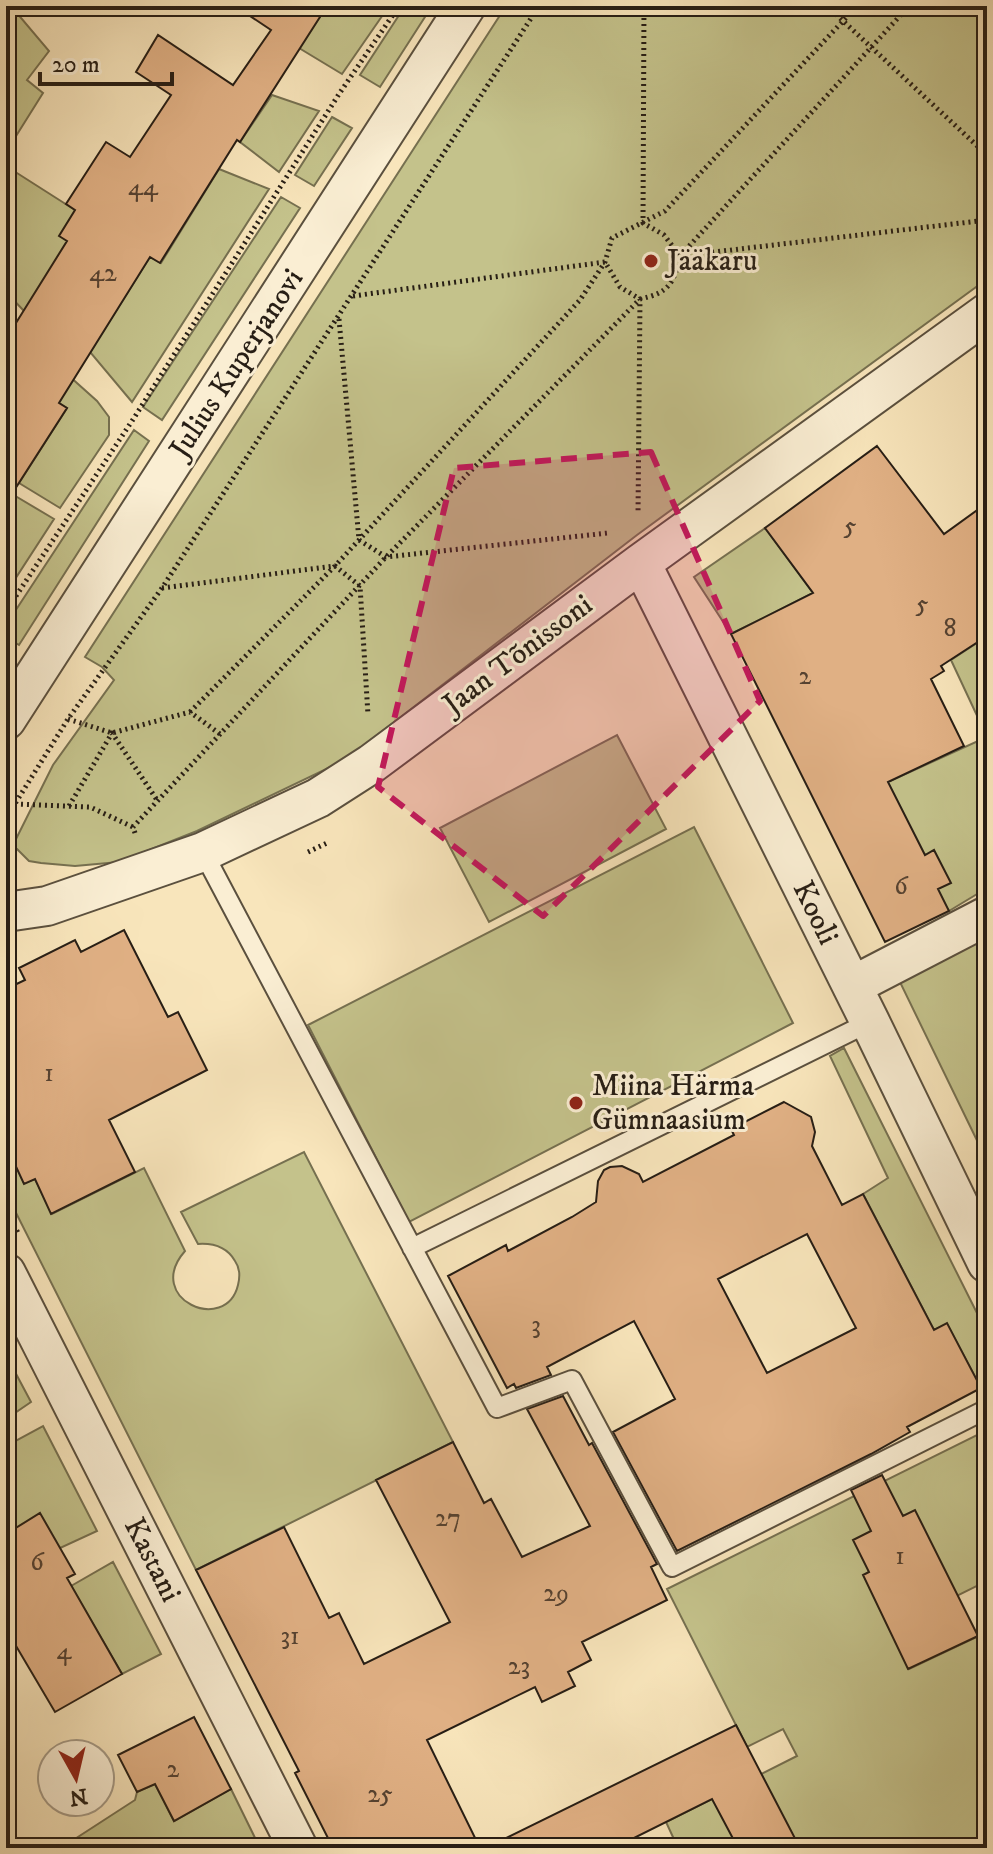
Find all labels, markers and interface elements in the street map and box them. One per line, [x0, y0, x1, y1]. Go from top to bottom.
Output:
scale bar [40, 36, 172, 86]
text: 20 m [52, 50, 100, 80]
house number: 44 [128, 171, 159, 204]
place label: Jääkaru [664, 243, 757, 280]
marker: Jääkaru [642, 252, 660, 270]
house number: 42 [89, 257, 117, 290]
street label: Julius Kuperjanovi [160, 262, 312, 468]
house number: 5 [844, 510, 857, 543]
street label: Jaan Tõnissoni [434, 587, 600, 725]
house number: 5 [916, 588, 929, 621]
house number: 8 [943, 612, 957, 645]
house number: 2 [799, 660, 812, 693]
house number: 6 [894, 870, 909, 903]
street label: Kooli [784, 875, 846, 951]
house number: 1 [44, 1057, 54, 1090]
place label: Miina Härma Gümnaasium [592, 1068, 754, 1139]
marker: Miina Härma Gümnaasium [567, 1094, 585, 1112]
house number: 3 [531, 1309, 541, 1342]
house number: 27 [435, 1502, 461, 1535]
street label: Kastani [115, 1512, 189, 1608]
house number: 1 [895, 1540, 905, 1573]
house number: 6 [30, 1546, 45, 1579]
house number: 29 [543, 1577, 569, 1610]
house number: 31 [280, 1620, 300, 1653]
house number: 4 [57, 1635, 73, 1668]
house number: 23 [508, 1650, 530, 1683]
north arrow [36, 1738, 116, 1818]
house number: 2 [167, 1753, 180, 1786]
house number: 25 [367, 1778, 393, 1811]
text: N [68, 1782, 89, 1811]

